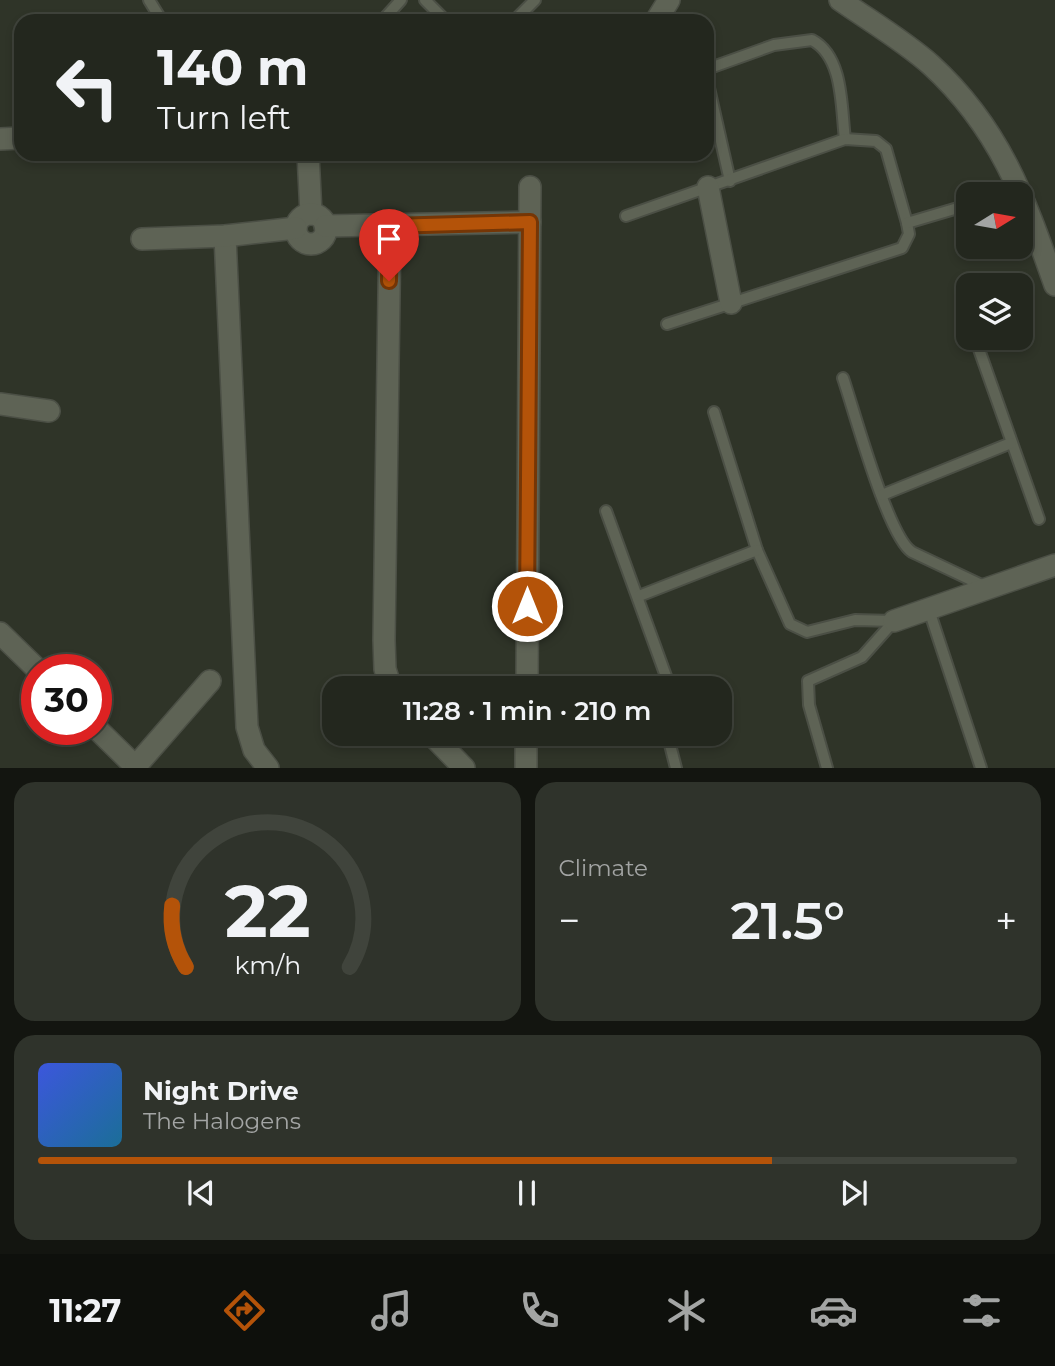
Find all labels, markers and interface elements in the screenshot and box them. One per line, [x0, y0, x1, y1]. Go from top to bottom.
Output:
text: 140 m [157, 38, 309, 97]
icon: left [42, 42, 133, 133]
text: Turn left [157, 98, 291, 137]
north arrow [956, 182, 1032, 259]
map controls [956, 182, 1033, 350]
pin [359, 209, 419, 281]
icon: arrive [370, 220, 408, 258]
button: layers [956, 273, 1033, 350]
position arrow [490, 569, 564, 643]
speed limit sign: 30 [21, 654, 112, 745]
text: 11:28 · 1 min · 210 m [403, 695, 651, 727]
text: Climate [559, 854, 648, 882]
text: 22 [224, 868, 310, 956]
text: 21.5° [731, 889, 845, 952]
text: − [559, 897, 580, 944]
text: + [995, 897, 1017, 944]
text: km/h [234, 950, 301, 980]
text: Night Drive [143, 1075, 299, 1107]
text: The Halogens [143, 1107, 301, 1135]
icon: previous [182, 1174, 220, 1212]
icon: pause [508, 1174, 546, 1212]
icon: next [835, 1174, 873, 1212]
icon: directions [220, 1286, 269, 1335]
icon: music [367, 1286, 416, 1335]
icon: phone [515, 1286, 564, 1335]
icon: climate [662, 1286, 711, 1335]
icon: car [809, 1286, 858, 1335]
icon: filters [957, 1286, 1006, 1335]
text: 11:27 [49, 1291, 121, 1330]

